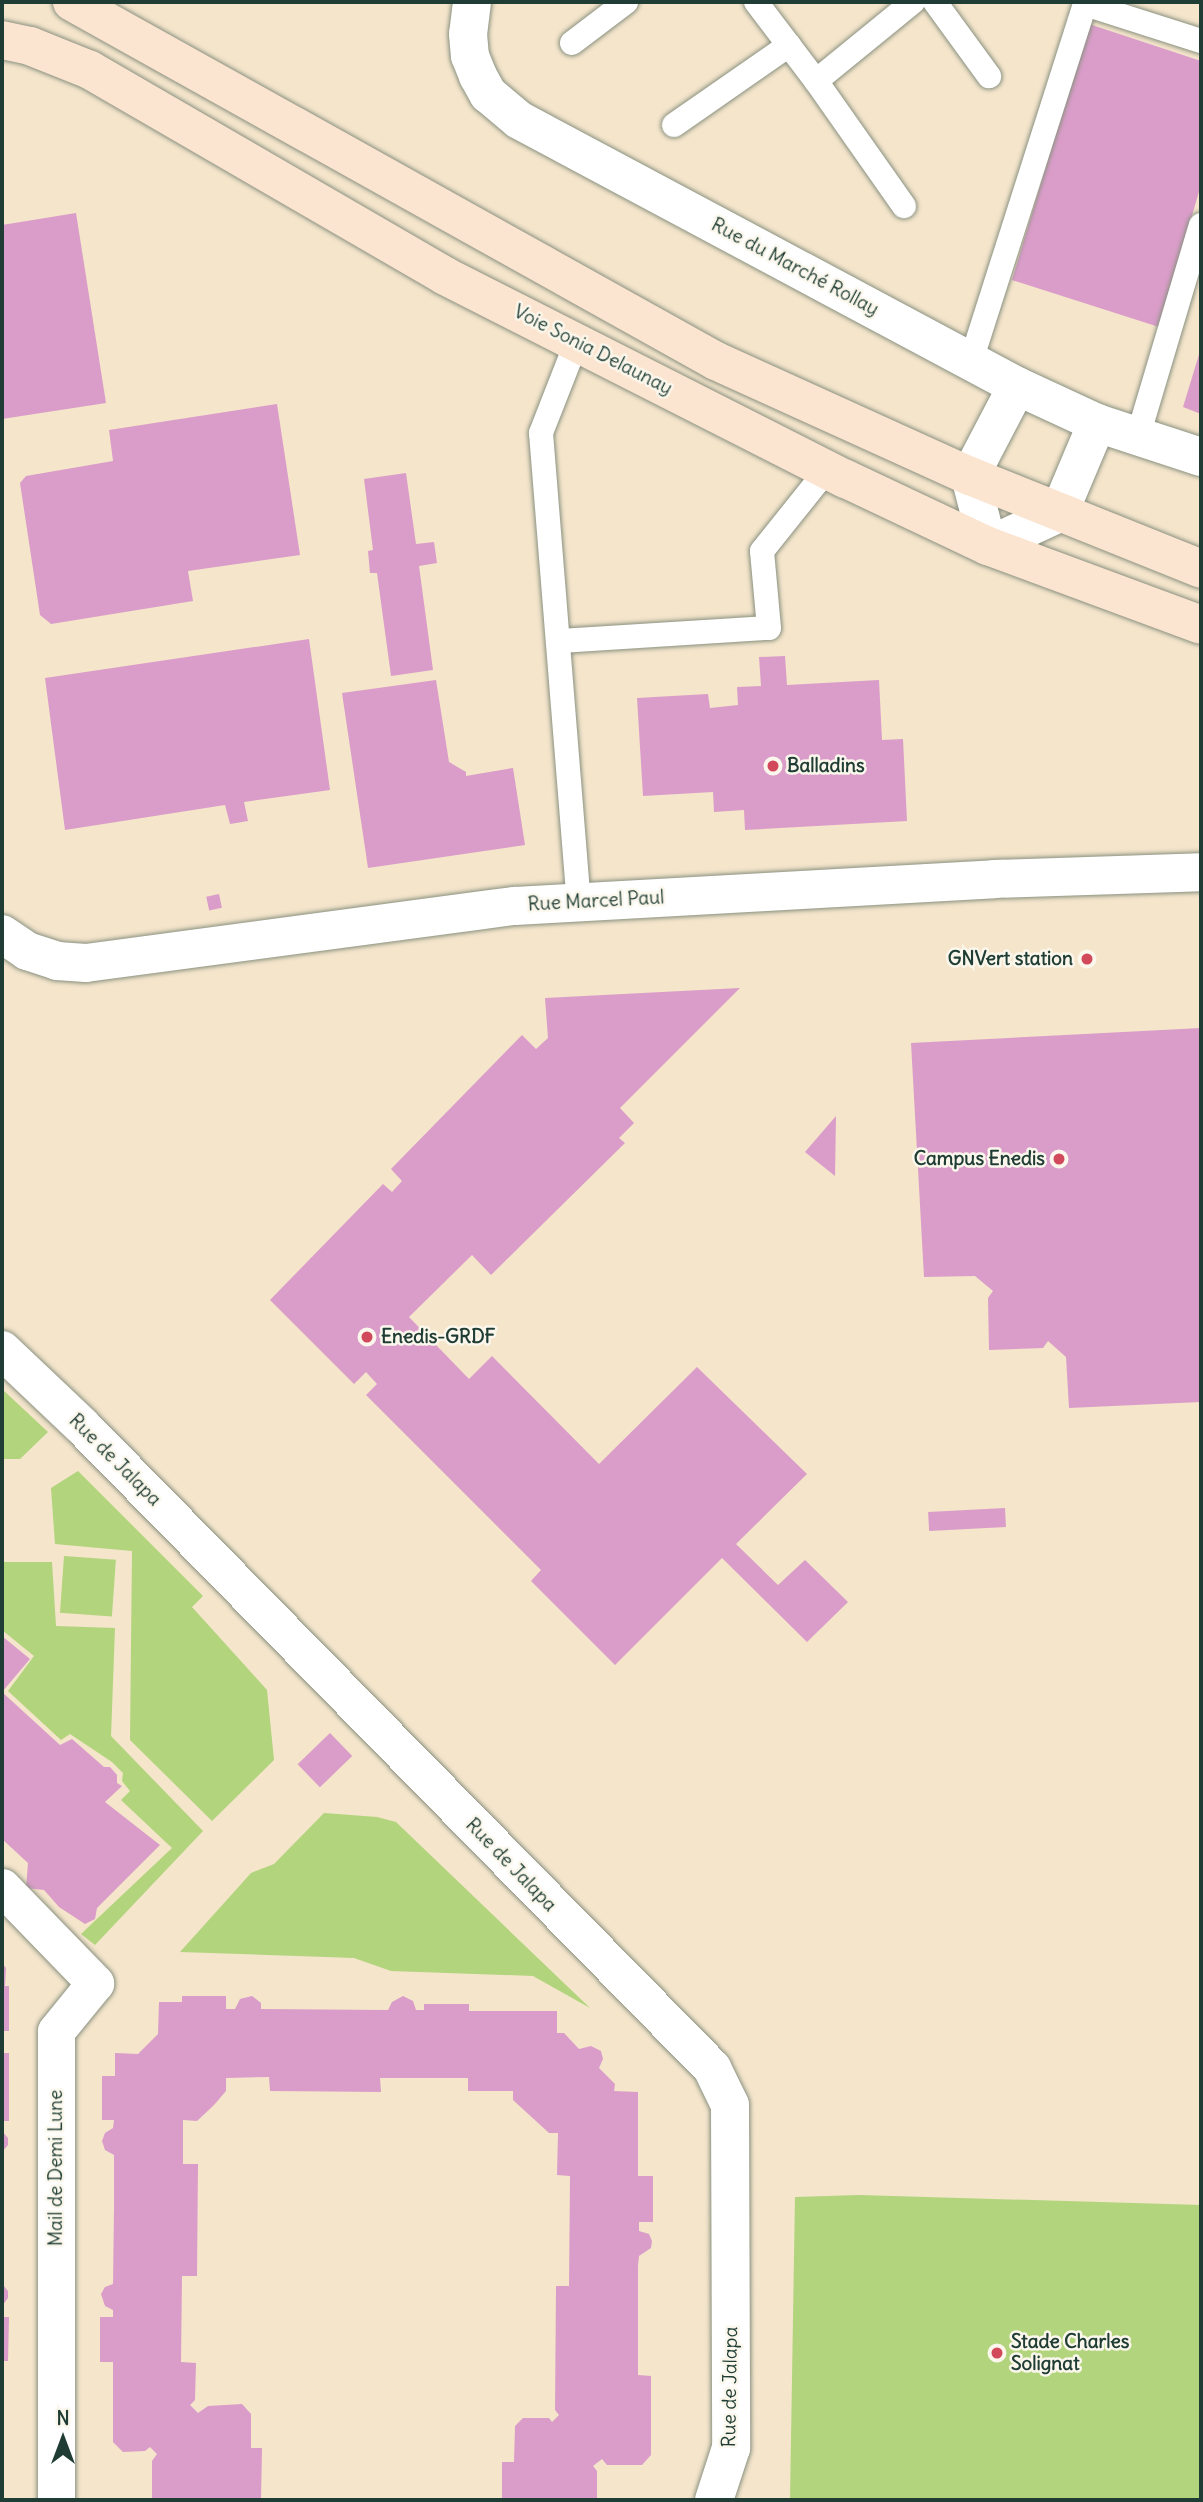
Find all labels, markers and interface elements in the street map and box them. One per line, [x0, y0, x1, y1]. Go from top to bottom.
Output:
street label: Rue du Marché Rollay [707, 213, 883, 321]
street label: Voie Sonia Delaunay [510, 300, 676, 400]
place label: Balladins [787, 755, 865, 777]
marker: Balladins [765, 758, 781, 774]
street label: Rue Marcel Paul [527, 886, 665, 916]
place label: GNVert station [948, 948, 1073, 970]
marker: GNVert station [1079, 951, 1095, 967]
place label: Campus Enedis [914, 1148, 1045, 1170]
marker: Campus Enedis [1051, 1151, 1067, 1167]
place label: Enedis-GRDF [381, 1326, 495, 1348]
marker: Enedis-GRDF [359, 1329, 375, 1345]
street label: Rue de Jalapa [64, 1409, 166, 1511]
street label: Rue de Jalapa [461, 1814, 561, 1916]
street label: Mail de Demi Lune [45, 2090, 67, 2246]
street label: Rue de Jalapa [718, 2326, 742, 2448]
place label: Stade Charles Solignat [1011, 2331, 1129, 2375]
marker: Stade Charles Solignat [989, 2345, 1005, 2361]
north arrow [28, 2404, 98, 2474]
text: N [56, 2406, 70, 2430]

